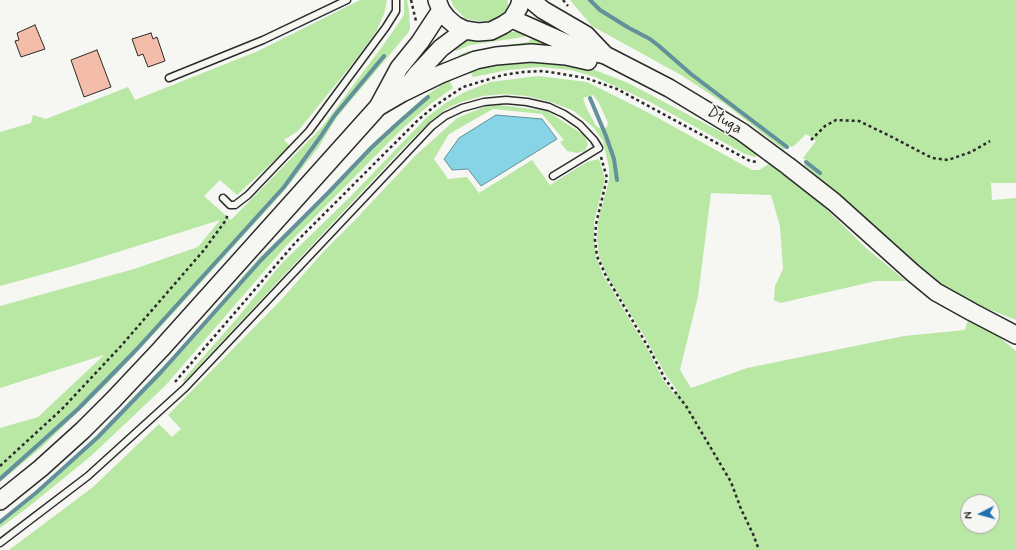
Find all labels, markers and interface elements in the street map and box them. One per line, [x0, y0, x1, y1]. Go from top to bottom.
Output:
street label: Długa [703, 103, 745, 139]
north arrow [960, 494, 1000, 534]
text: N [962, 511, 976, 520]

